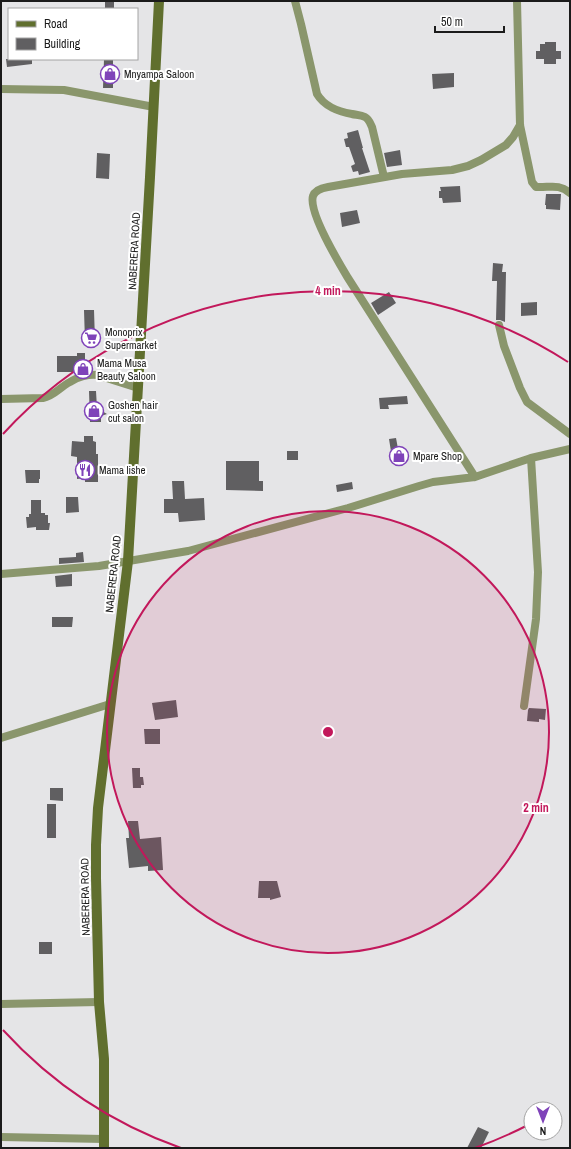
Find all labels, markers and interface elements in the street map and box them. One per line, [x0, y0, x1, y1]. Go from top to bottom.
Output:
legend [8, 8, 138, 60]
scale bar [435, 8, 504, 34]
text: 50 m [441, 14, 463, 30]
text: Road [44, 16, 68, 32]
text: Building [44, 36, 81, 52]
shop icon: Mnyampa Saloon [99, 63, 121, 85]
place label: Mnyampa Saloon [124, 67, 194, 81]
street label: NABERERA ROAD [125, 212, 143, 290]
text: 4 min [315, 283, 341, 299]
place label: Monoprix Supermarket [105, 325, 157, 352]
supermarket icon: Monoprix Supermarket [80, 327, 102, 349]
place label: Mama Musa Beauty Saloon [97, 356, 156, 383]
shop icon: Mama Musa Beauty Saloon [72, 358, 94, 380]
place label: Goshen hair cut salon [108, 398, 158, 425]
shop icon: Goshen hair cut salon [83, 400, 105, 422]
shop icon: Mpare Shop [388, 445, 410, 467]
place label: Mpare Shop [413, 449, 462, 463]
restaurant icon: Mama lishe [74, 459, 96, 481]
place label: Mama lishe [99, 463, 146, 477]
street label: NABERERA ROAD [102, 535, 124, 613]
centre of rings [321, 725, 335, 739]
text: 2 min [523, 800, 549, 816]
street label: NABERERA ROAD [77, 858, 93, 936]
north arrow [523, 1101, 563, 1141]
text: N [540, 1124, 546, 1138]

